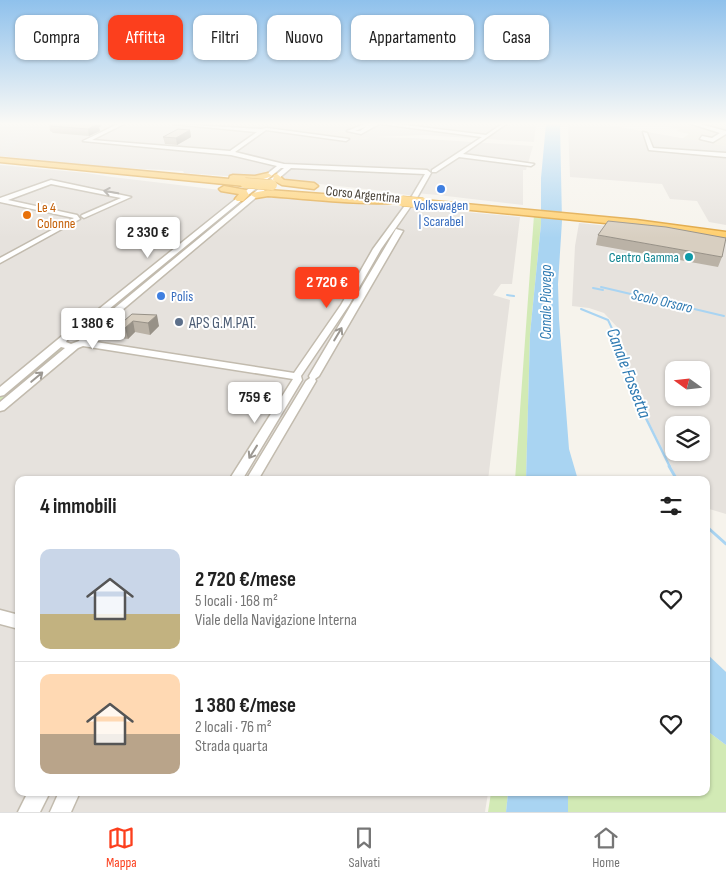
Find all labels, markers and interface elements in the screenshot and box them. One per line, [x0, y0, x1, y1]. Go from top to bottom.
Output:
chip: Compra [15, 15, 98, 60]
chip: Affitta [108, 15, 183, 60]
chip: Filtri [193, 15, 257, 60]
chip: Nuovo [267, 15, 341, 60]
chip: Appartamento [351, 15, 474, 60]
chip: Casa [484, 15, 549, 60]
street label: Corso Argentina [325, 182, 401, 207]
marker: Volkswagen | Scarabel [435, 183, 447, 195]
one-way arrow [103, 187, 119, 197]
place label: Volkswagen | Scarabel [414, 197, 468, 230]
place label: Le 4 Colonne [37, 199, 76, 232]
marker: Le 4 Colonne [21, 209, 33, 221]
pin: 2 330 € [102, 216, 194, 259]
text: 2 330 € [127, 223, 169, 242]
place label: Centro Gamma [609, 249, 679, 266]
marker: Centro Gamma [683, 251, 695, 263]
water label: Canale Piovego [537, 265, 556, 339]
pin: 2 720 € [281, 266, 373, 309]
text: 2 720 € [306, 273, 348, 292]
water label: Scolo Orsaro [629, 285, 694, 318]
place label: Polis [171, 288, 193, 305]
marker: Polis [155, 290, 167, 302]
pin: 1 380 € [47, 308, 139, 350]
text: 1 380 € [72, 314, 114, 333]
place label: APS G.M.PAT. [188, 314, 256, 333]
marker: APS G.M.PAT. [173, 316, 185, 328]
water label: Canale Fossetta [602, 325, 656, 422]
one-way arrow [333, 327, 343, 341]
north arrow [665, 361, 710, 406]
map controls [665, 361, 710, 461]
one-way arrow [30, 372, 43, 383]
pin: 759 € [220, 382, 290, 424]
text: 759 € [239, 388, 271, 407]
button: layers [665, 416, 710, 461]
one-way arrow [248, 444, 258, 458]
icon: filters [657, 492, 685, 520]
text: 4 immobili [40, 494, 116, 519]
text: 2 720 €/mese [195, 567, 296, 592]
icon: home [80, 569, 140, 629]
icon: heart [657, 585, 685, 613]
text: 5 locali · 168 m² [195, 592, 278, 611]
text: Viale della Navigazione Interna [195, 611, 357, 630]
text: 1 380 €/mese [195, 693, 296, 718]
icon: home [80, 694, 140, 754]
icon: heart [657, 710, 685, 738]
text: 2 locali · 76 m² [195, 718, 272, 737]
text: Strada quarta [195, 737, 268, 756]
tab: Mappa [106, 824, 137, 871]
tab: Salvati [349, 824, 380, 871]
tab: Home [592, 824, 620, 871]

